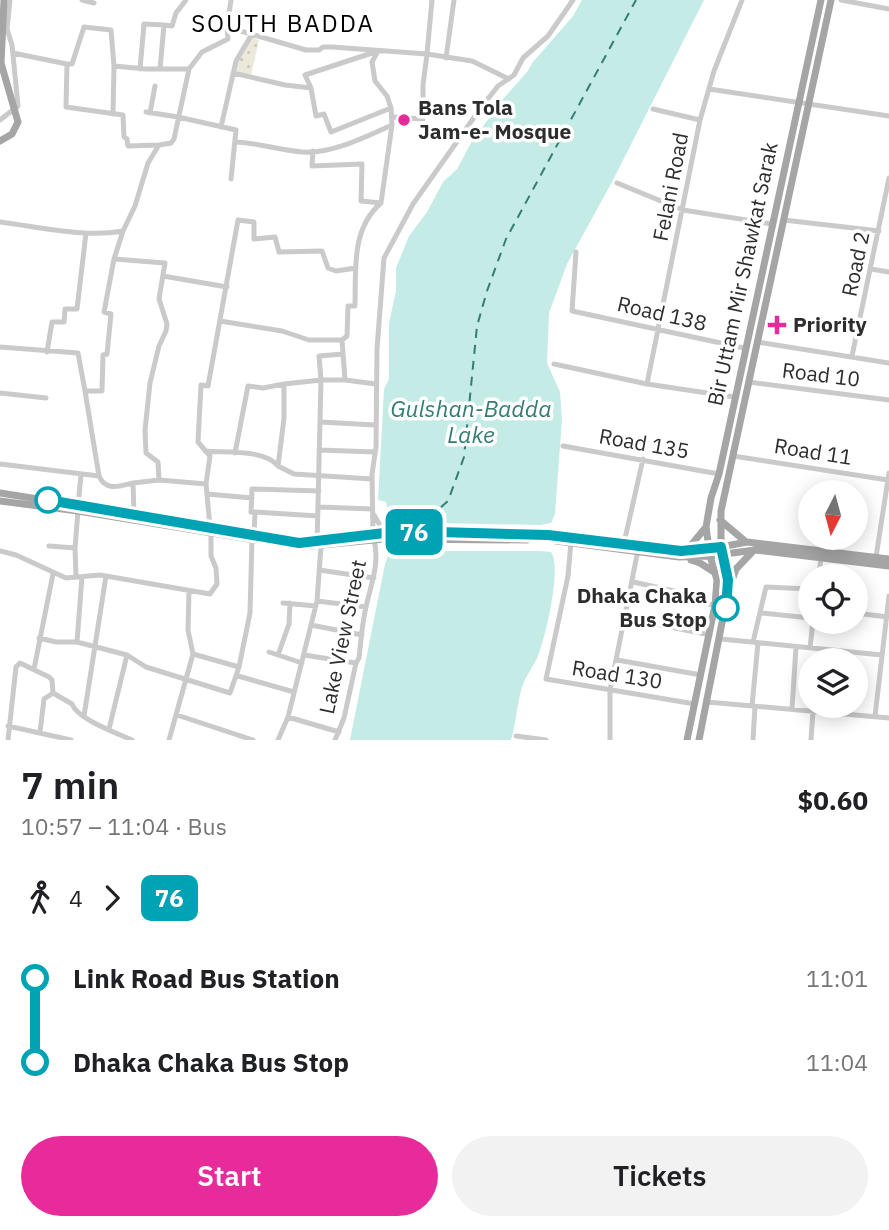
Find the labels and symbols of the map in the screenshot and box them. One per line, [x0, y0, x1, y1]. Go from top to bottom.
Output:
district label: SOUTH BADDA [191, 7, 375, 39]
place label: Bans Tola Jam-e- Mosque [418, 93, 571, 145]
marker: Bans Tola Jam-e- Mosque [396, 112, 412, 128]
street label: Felani Road [646, 130, 694, 244]
street label: Bir Uttam Mir Shawkat Sarak [700, 139, 784, 408]
street label: Road 2 [834, 229, 876, 299]
street label: Road 138 [615, 289, 710, 337]
place label: Priority [793, 310, 867, 338]
marker: Priority [767, 315, 787, 335]
street label: Road 10 [780, 355, 862, 393]
water label: Gulshan-Badda Lake [390, 393, 552, 449]
street label: Road 135 [597, 421, 691, 465]
street label: Road 11 [772, 431, 854, 471]
north arrow [798, 480, 868, 550]
unlabelled marker [35, 487, 61, 513]
line badge: 76 [382, 509, 446, 555]
street label: Lake View Street [312, 557, 372, 717]
place label: Dhaka Chaka Bus Stop [577, 581, 707, 633]
marker: Dhaka Chaka Bus Stop [713, 595, 739, 621]
street label: Road 130 [570, 653, 664, 695]

